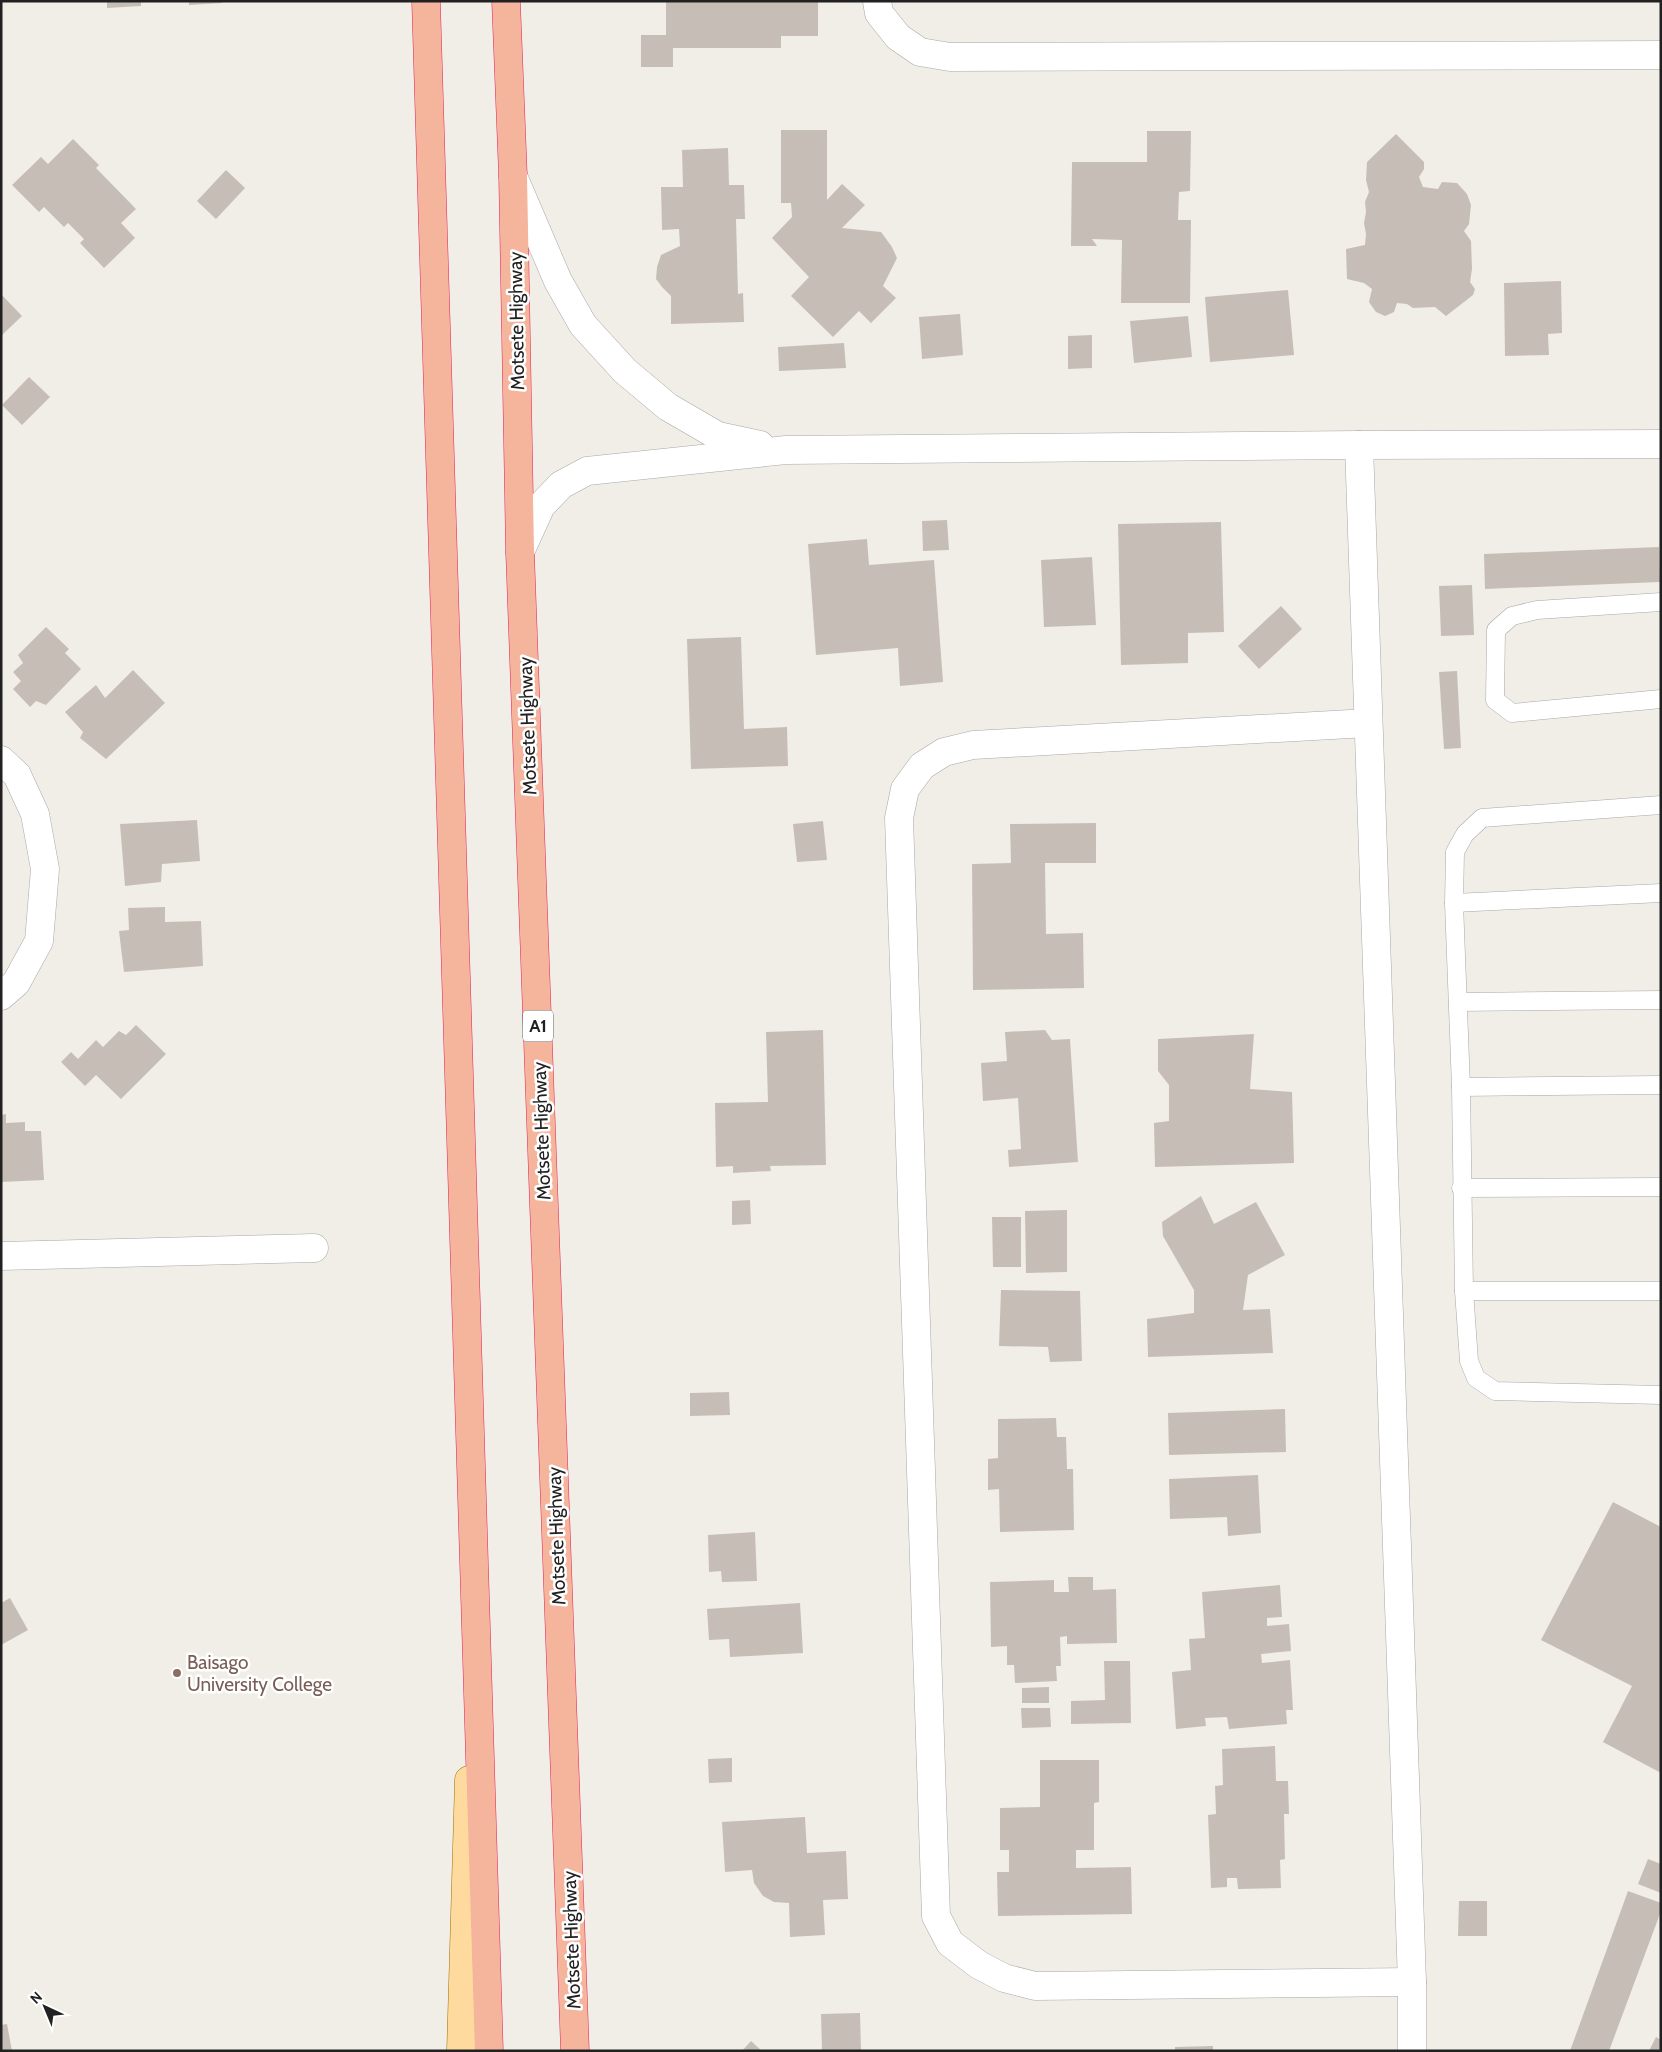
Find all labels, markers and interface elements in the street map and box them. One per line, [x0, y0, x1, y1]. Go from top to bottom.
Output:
street label: Motsete Highway [504, 251, 529, 391]
street label: Motsete Highway [514, 656, 541, 796]
road number: A1 [523, 1010, 553, 1042]
street label: Motsete Highway [528, 1061, 555, 1201]
street label: Motsete Highway [543, 1466, 570, 1606]
place label: Baisago University College [187, 1651, 332, 1696]
marker: Baisago University College [171, 1667, 183, 1679]
street label: Motsete Highway [558, 1870, 585, 2010]
north arrow [20, 1982, 70, 2032]
text: N [26, 1988, 46, 2008]

